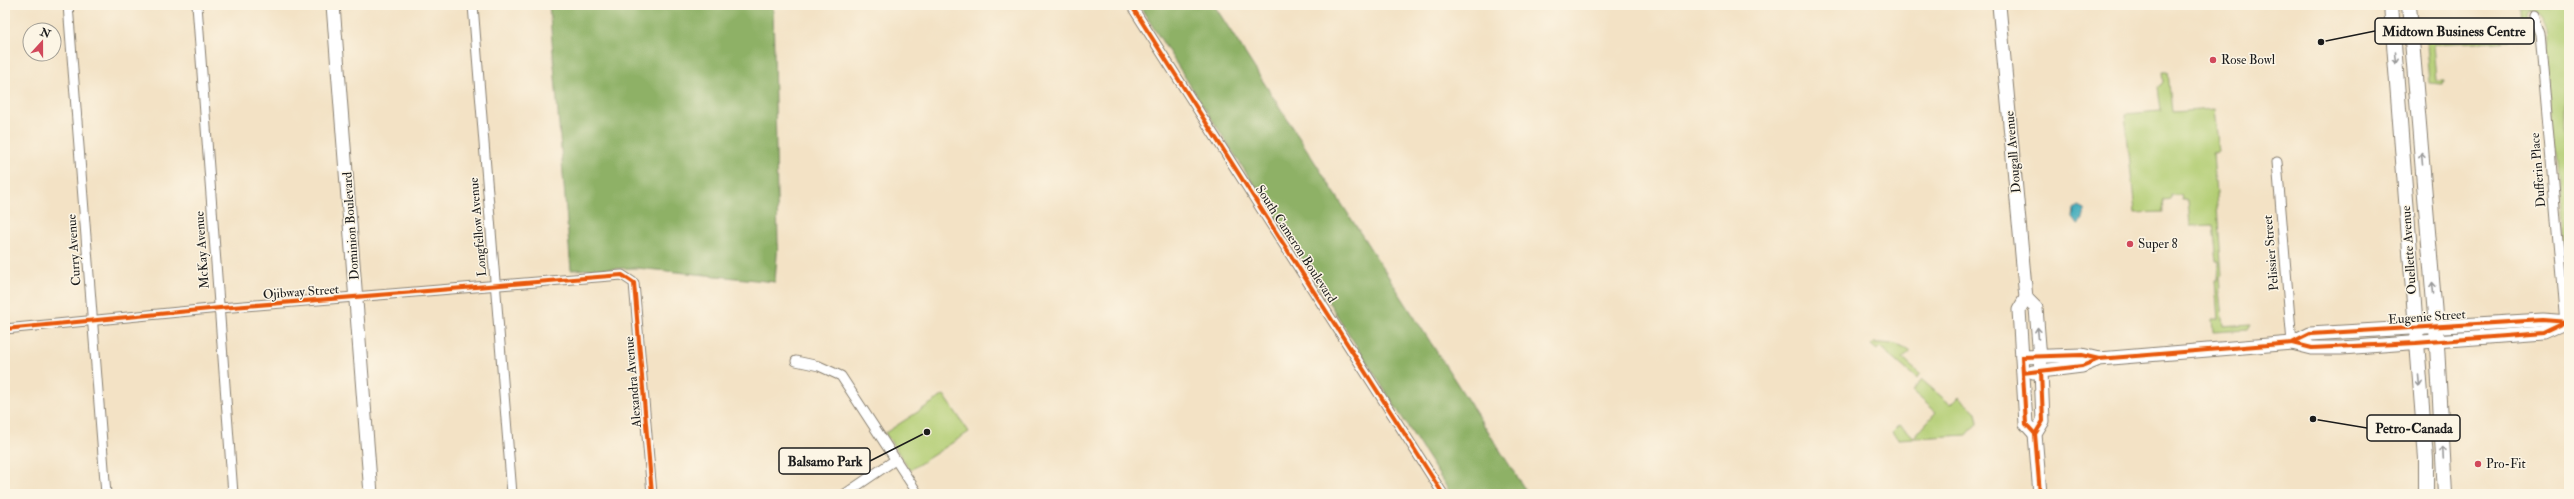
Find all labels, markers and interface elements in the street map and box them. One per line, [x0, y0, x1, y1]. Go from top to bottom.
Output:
callout: Midtown Business Centre [2375, 18, 2534, 44]
north arrow [22, 22, 62, 62]
text: Midtown Business Centre [2381, 23, 2526, 40]
text: N [38, 25, 53, 41]
one-way arrow [2392, 51, 2399, 64]
place label: Rose Bowl [2221, 52, 2276, 68]
marker: Rose Bowl [2208, 55, 2218, 65]
street label: Dougall Avenue [2001, 110, 2025, 194]
street label: Dufferin Place [2527, 131, 2549, 208]
one-way arrow [2418, 152, 2426, 165]
street label: Dominion Boulevard [339, 171, 363, 281]
street label: Longfellow Avenue [466, 176, 490, 277]
street label: South Cameron Boulevard [1252, 182, 1340, 306]
street label: Ouellette Avenue [2398, 204, 2420, 295]
street label: McKay Avenue [191, 210, 214, 289]
street label: Curry Avenue [63, 213, 85, 286]
street label: Pelissier Street [2260, 214, 2282, 292]
place label: Super 8 [2138, 236, 2178, 253]
marker: Super 8 [2125, 239, 2135, 249]
street label: Ojibway Street [262, 281, 340, 304]
one-way arrow [2429, 282, 2436, 295]
street label: Eugenie Street [2388, 306, 2466, 328]
one-way arrow [2034, 327, 2041, 340]
street label: Alexandra Avenue [621, 335, 645, 429]
one-way arrow [2416, 374, 2423, 387]
callout: Petro-Canada [2367, 415, 2460, 441]
text: Petro-Canada [2375, 420, 2454, 437]
one-way arrow [2439, 447, 2447, 460]
callout: Balsamo Park [779, 448, 870, 474]
text: Balsamo Park [787, 453, 863, 470]
place label: Pro-Fit [2486, 456, 2526, 472]
marker: Pro-Fit [2473, 459, 2483, 469]

